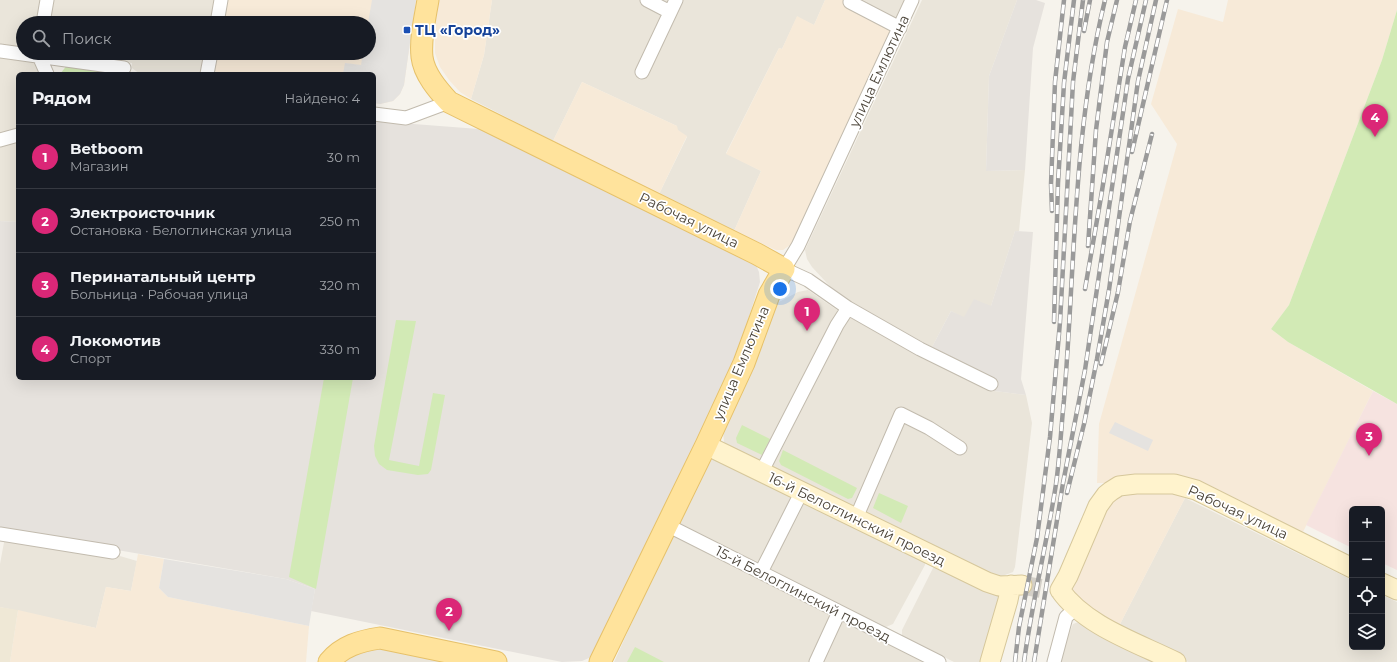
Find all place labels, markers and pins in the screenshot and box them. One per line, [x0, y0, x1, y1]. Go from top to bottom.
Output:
place label: ТЦ «Город» [415, 21, 500, 39]
marker: ТЦ «Город» [402, 25, 412, 35]
pin: 4 [1362, 104, 1388, 137]
pin: 1 [794, 298, 820, 331]
pin: 3 [1356, 423, 1382, 456]
pin: 2 [436, 598, 462, 631]

